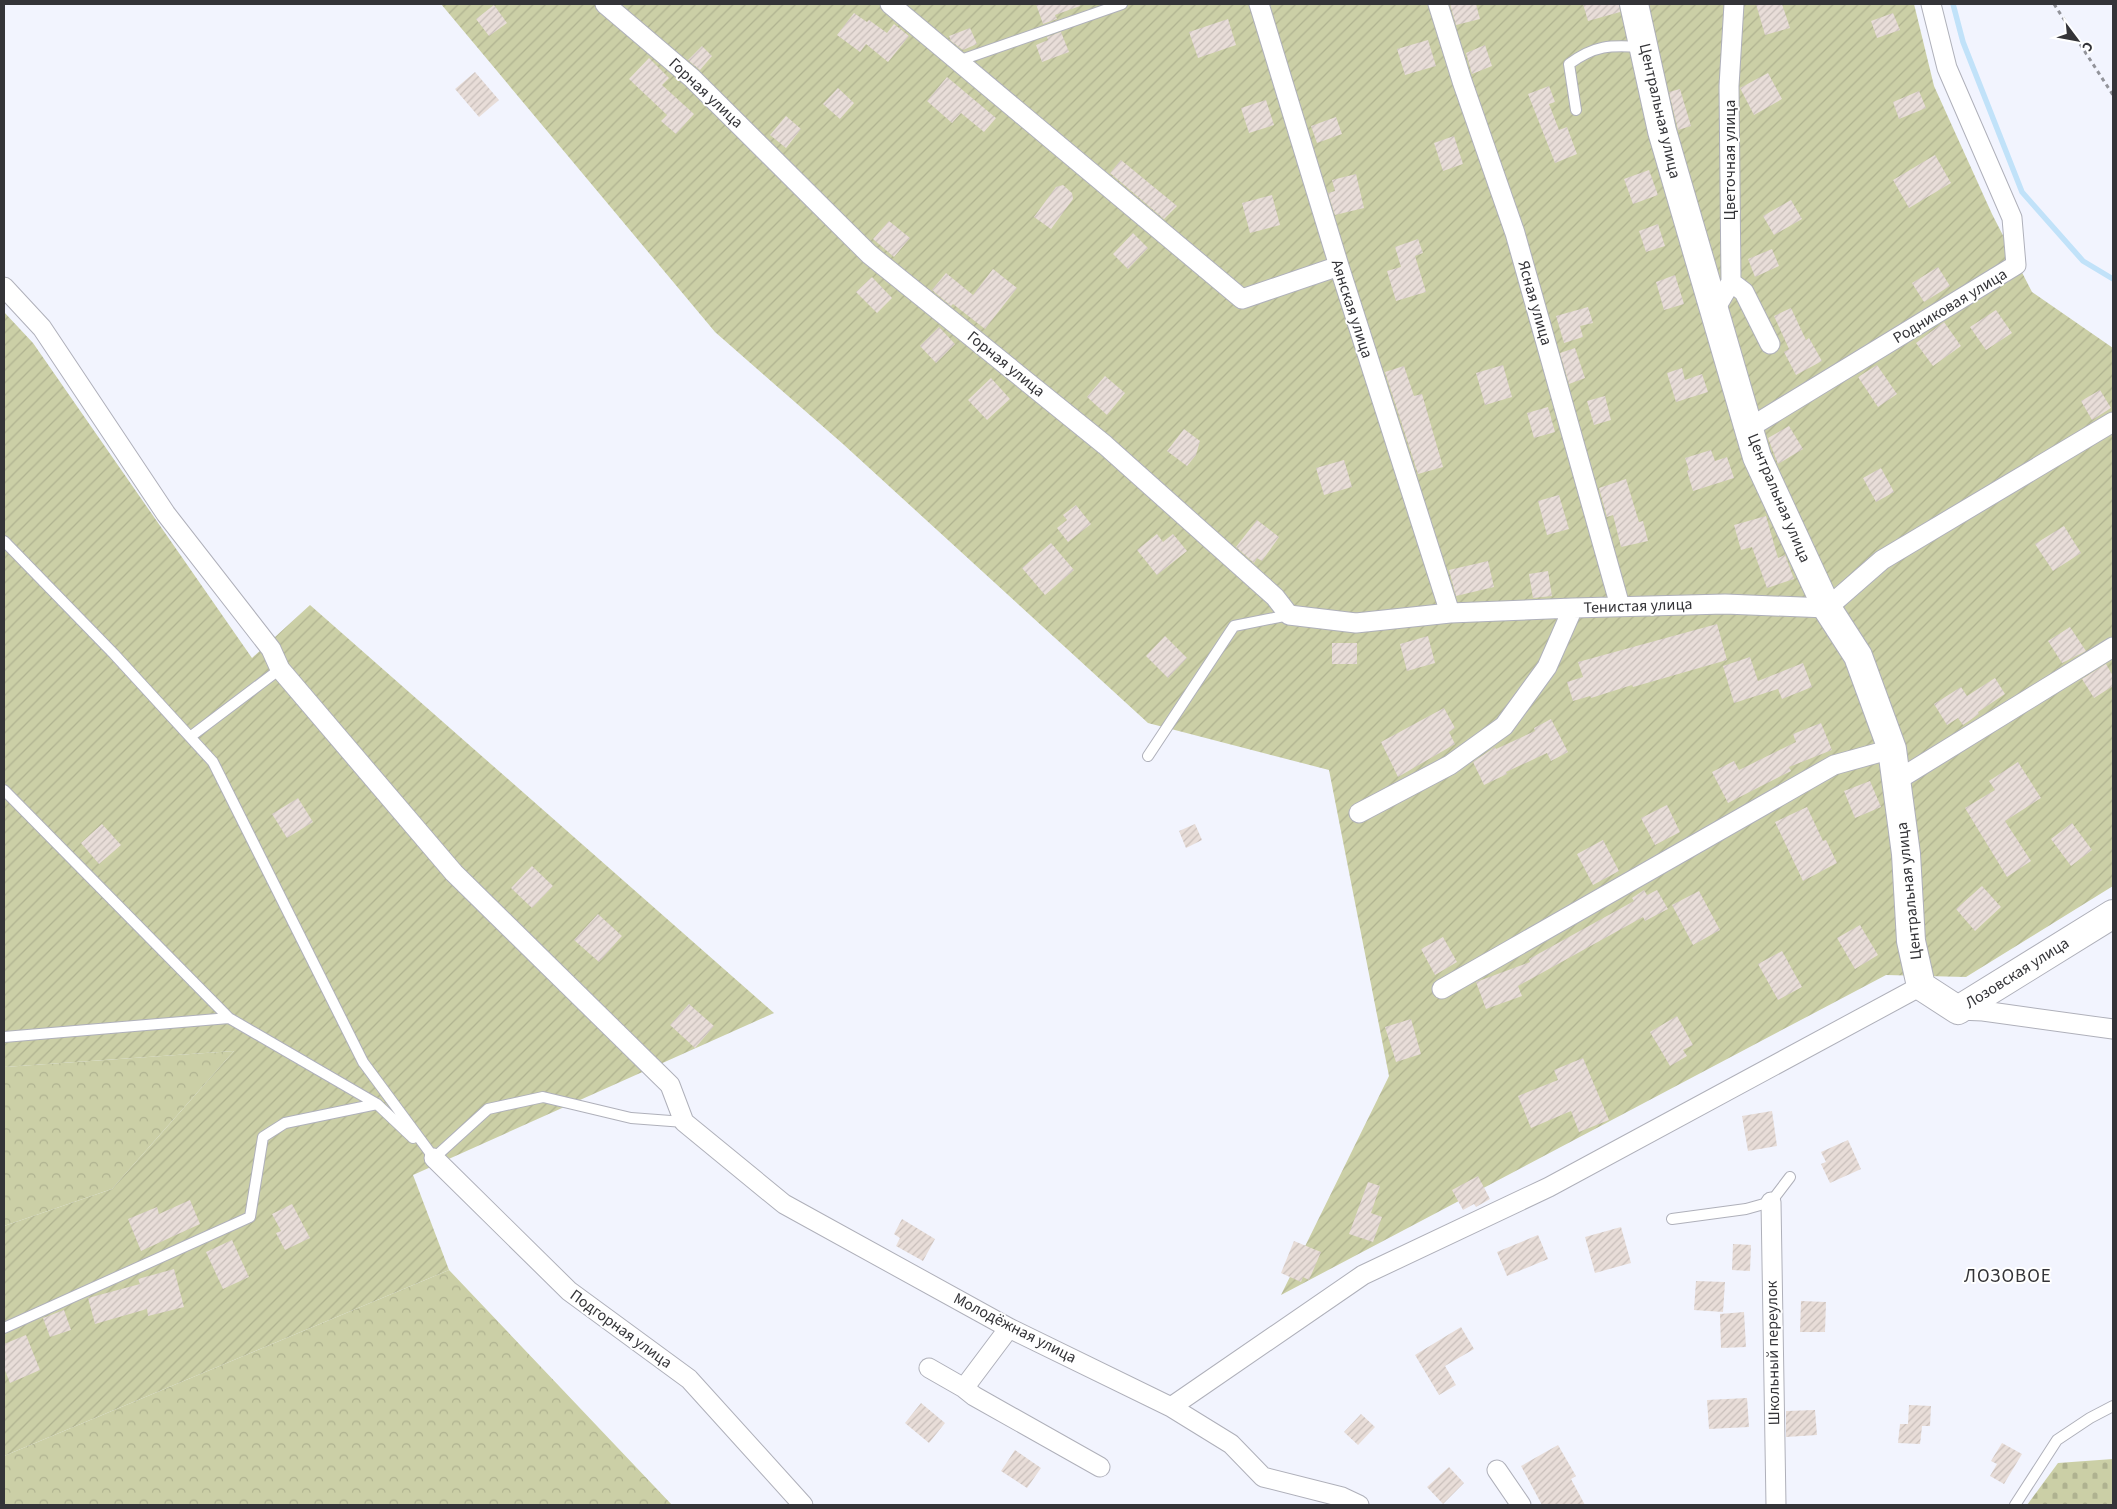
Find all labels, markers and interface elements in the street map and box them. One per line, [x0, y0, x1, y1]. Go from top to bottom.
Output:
north arrow [2052, 15, 2102, 65]
text: С [2077, 38, 2098, 55]
street label: Центральная улица [1634, 41, 1686, 181]
street label: Горная улица [664, 53, 748, 133]
street label: Цветочная улица [1719, 100, 1741, 220]
street label: Аянская улица [1326, 257, 1378, 361]
street label: Ясная улица [1512, 258, 1558, 348]
street label: Родниковая улица [1889, 263, 2011, 349]
street label: Горная улица [962, 326, 1050, 402]
street label: Центральная улица [1742, 430, 1816, 566]
street label: Тенистая улица [1583, 593, 1693, 619]
street label: Центральная улица [1891, 821, 1927, 961]
street label: Лозовская улица [1961, 932, 2073, 1014]
district label: ЛОЗОВОЕ [1964, 1263, 2052, 1290]
street label: Школьный переулок [1761, 1280, 1785, 1426]
street label: Подгорная улица [565, 1284, 677, 1374]
street label: Молодёжная улица [950, 1287, 1080, 1369]

